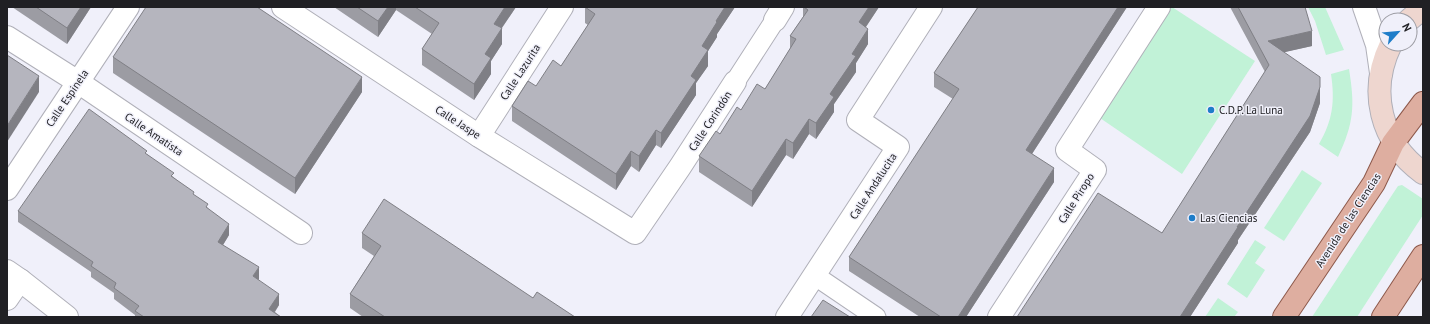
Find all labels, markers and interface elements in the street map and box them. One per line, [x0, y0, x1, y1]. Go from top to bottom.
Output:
north arrow [1378, 12, 1418, 52]
text: N [1399, 21, 1415, 34]
street label: Calle Lazurita [497, 41, 543, 103]
street label: Calle Espinela [43, 67, 91, 129]
street label: Calle Corindón [685, 88, 735, 154]
street label: Calle Jaspe [433, 102, 484, 142]
place label: C.D.P. La Luna [1219, 103, 1283, 117]
marker: C.D.P. La Luna [1206, 105, 1216, 115]
street label: Calle Amatista [122, 109, 186, 159]
street label: Calle Andalucita [846, 150, 900, 222]
street label: Calle Piropo [1055, 170, 1097, 226]
street label: Avenida de las Ciencias [1312, 170, 1384, 270]
place label: Las Ciencias [1200, 211, 1258, 225]
marker: Las Ciencias [1187, 213, 1197, 223]

